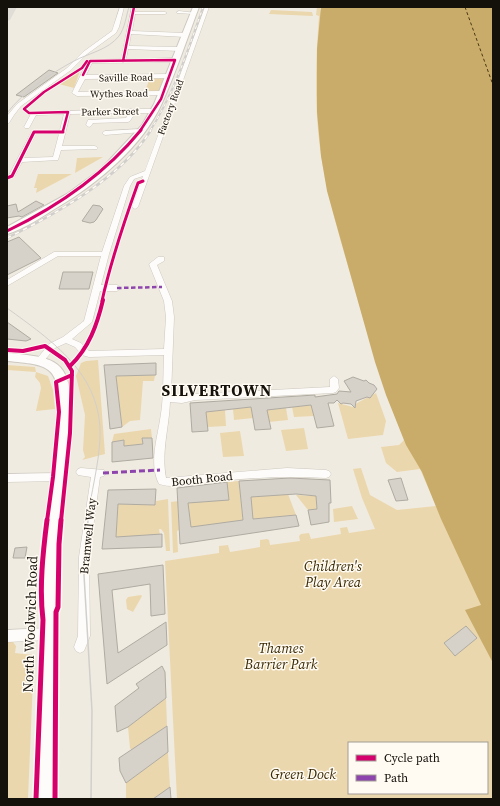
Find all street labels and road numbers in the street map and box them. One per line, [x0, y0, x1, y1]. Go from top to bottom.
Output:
street label: Saville Road [99, 71, 153, 84]
street label: Factory Road [154, 77, 187, 137]
street label: Wythes Road [90, 86, 149, 101]
street label: Parker Street [81, 104, 140, 119]
street label: Booth Road [170, 468, 234, 490]
street label: Bramwell Way [76, 496, 100, 575]
street label: North Woolwich Road [18, 555, 42, 693]

